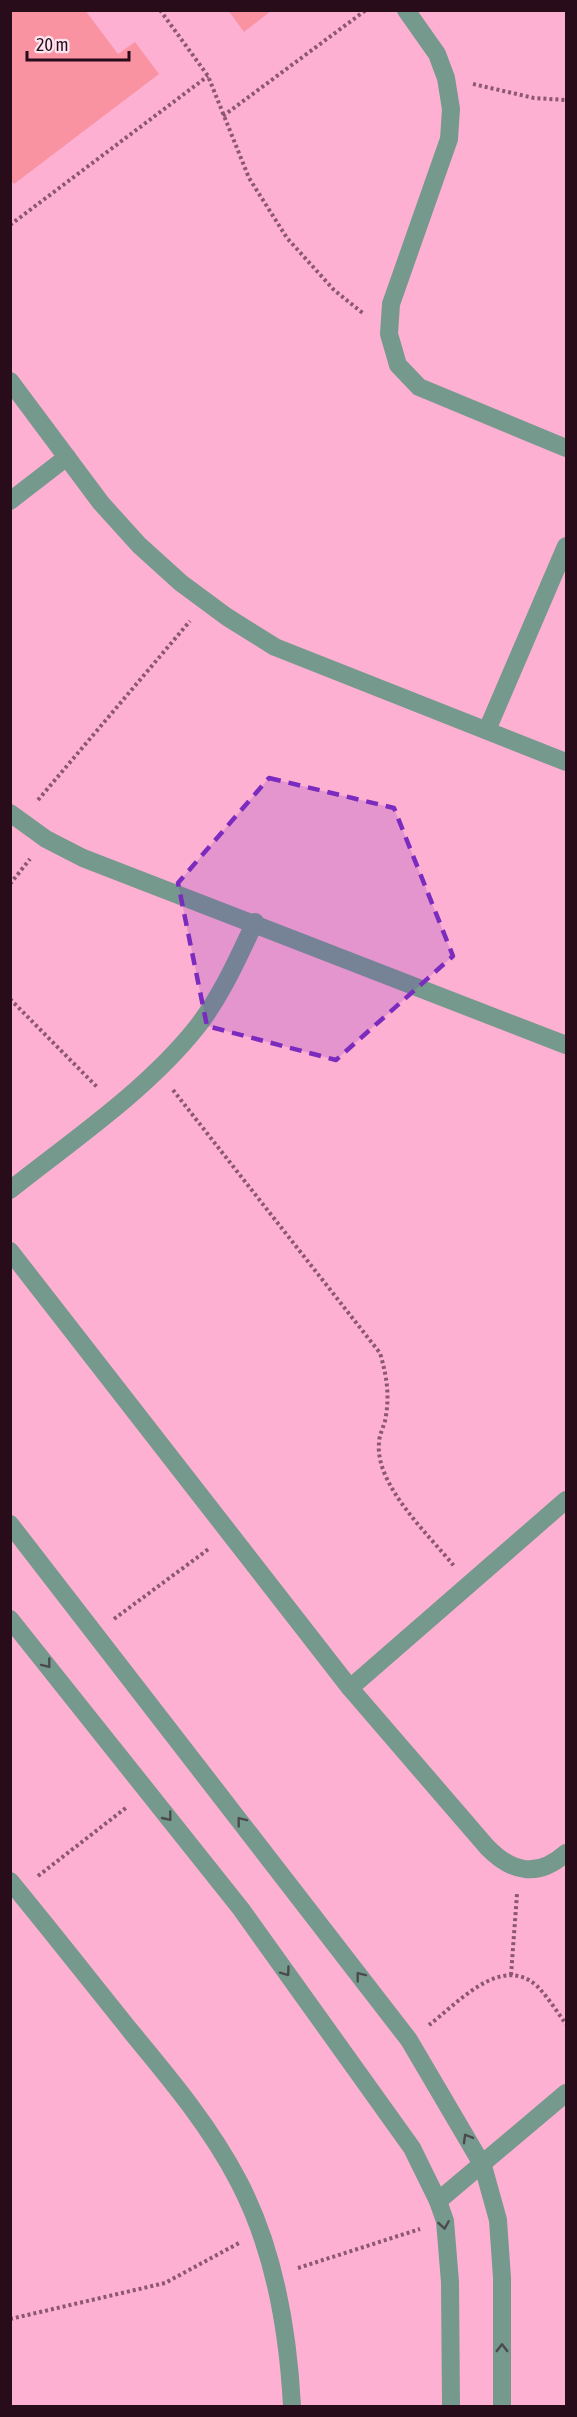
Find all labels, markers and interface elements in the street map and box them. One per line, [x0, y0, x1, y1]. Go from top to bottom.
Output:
scale bar [27, 24, 129, 62]
text: 20 m [36, 34, 68, 55]
one-way arrow [39, 1658, 50, 1669]
one-way arrow [161, 1810, 172, 1821]
one-way arrow [238, 1817, 249, 1828]
one-way arrow [279, 1966, 290, 1977]
one-way arrow [356, 1972, 367, 1983]
one-way arrow [463, 2134, 475, 2144]
one-way arrow [437, 2219, 450, 2229]
one-way arrow [496, 2344, 508, 2353]

